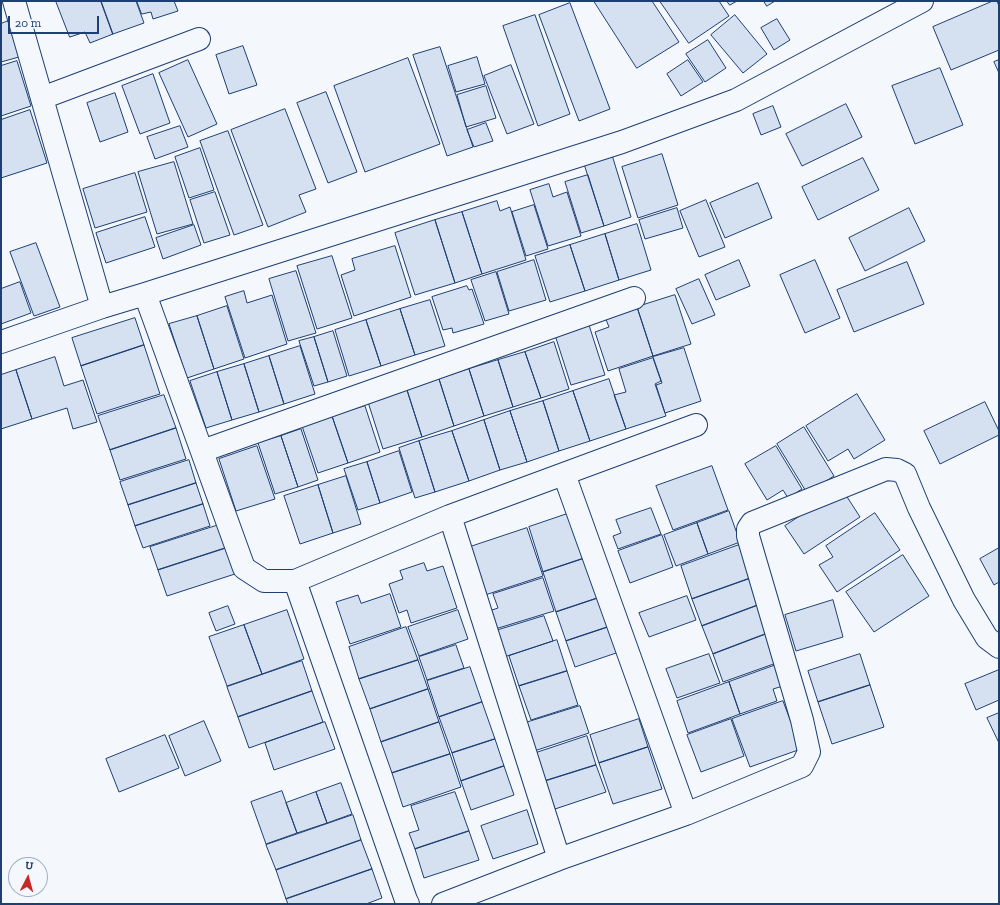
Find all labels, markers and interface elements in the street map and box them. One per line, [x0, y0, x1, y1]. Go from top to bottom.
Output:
scale bar [10, 8, 101, 34]
text: 20 m [15, 16, 41, 30]
north arrow [8, 857, 48, 897]
text: U [25, 859, 34, 872]

